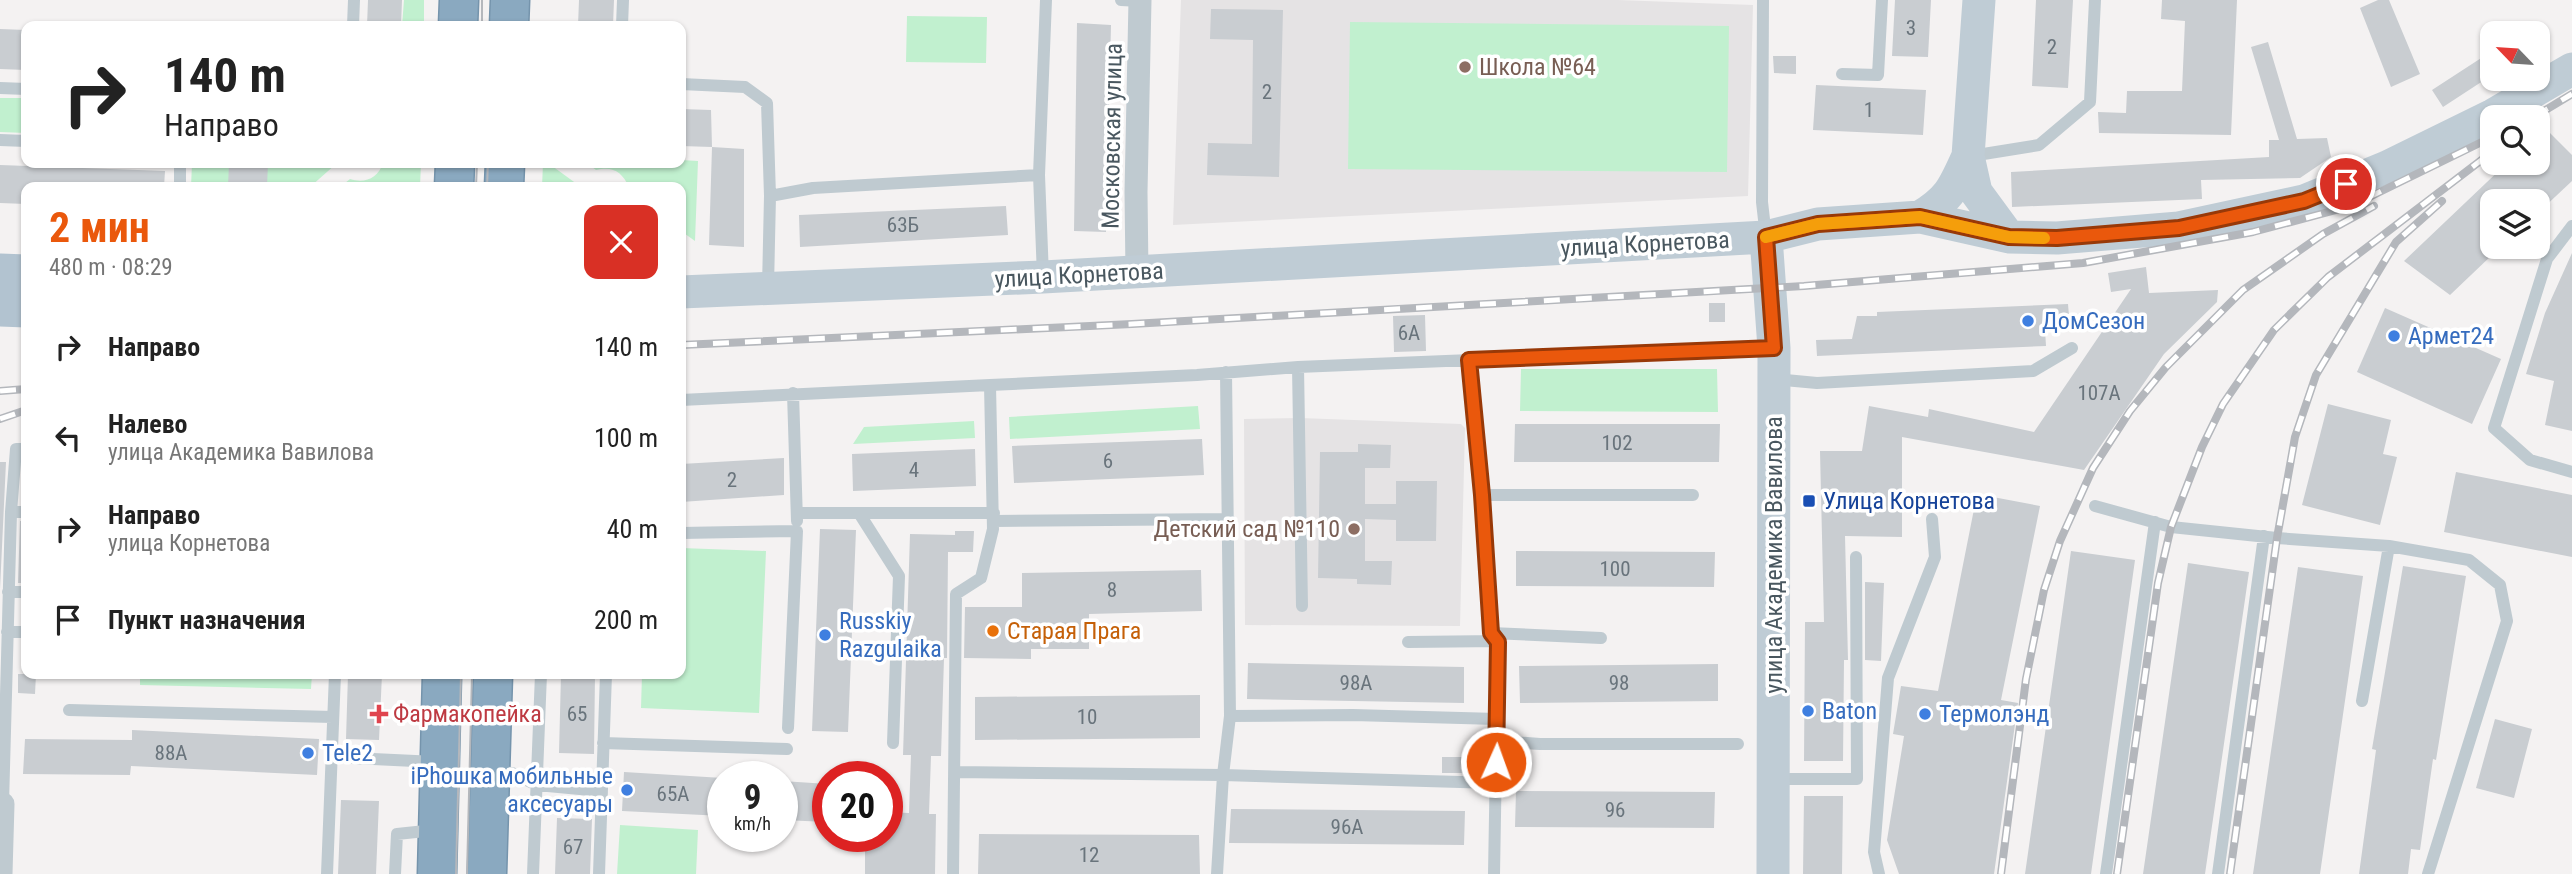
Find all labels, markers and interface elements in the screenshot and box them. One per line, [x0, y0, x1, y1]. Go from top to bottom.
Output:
house number: 3 [1906, 16, 1916, 40]
north arrow [2480, 21, 2550, 91]
map controls [2480, 21, 2550, 259]
house number: 2 [2047, 35, 2057, 59]
street label: Московская улица [1096, 43, 1128, 229]
text: 140 m [164, 47, 286, 104]
icon: right [49, 49, 140, 140]
place label: Школа №64 [1479, 53, 1596, 81]
marker: Школа №64 [1457, 59, 1473, 75]
house number: 2 [1262, 80, 1272, 104]
house number: 1 [1864, 98, 1874, 122]
button: search [2480, 105, 2550, 175]
text: Направо [164, 106, 279, 144]
pin [2316, 154, 2376, 214]
icon: arrive [2327, 165, 2365, 203]
button: layers [2480, 189, 2550, 259]
text: 2 мин [49, 203, 150, 252]
button: close [584, 205, 658, 279]
house number: 63Б [887, 213, 919, 237]
street label: улица Корнетова [1560, 226, 1730, 262]
text: 480 m · 08:29 [49, 254, 173, 281]
street label: улица Корнетова [994, 257, 1164, 293]
place label: ДомСезон [2042, 307, 2145, 335]
marker: ДомСезон [2020, 313, 2036, 329]
house number: 6А [1398, 321, 1420, 345]
place label: Армет24 [2408, 322, 2494, 350]
icon: right [49, 328, 87, 366]
marker: Армет24 [2386, 328, 2402, 344]
text: Направо [108, 332, 200, 362]
text: 140 m [594, 332, 658, 362]
house number: 107А [2077, 381, 2121, 405]
text: Налево [108, 409, 188, 439]
street label: улица Академика Вавилова [1760, 416, 1788, 694]
icon: left [49, 419, 87, 457]
text: 100 m [594, 423, 658, 453]
house number: 102 [1601, 431, 1633, 455]
text: улица Академика Вавилова [108, 439, 374, 466]
house number: 6 [1103, 449, 1113, 473]
house number: 4 [909, 458, 919, 482]
house number: 2 [727, 468, 737, 492]
place label: Улица Корнетова [1823, 487, 1995, 515]
marker: Улица Корнетова [1801, 493, 1817, 509]
text: Направо [108, 500, 200, 530]
icon: right [49, 510, 87, 548]
text: 40 m [607, 514, 658, 544]
place label: Детский сад №110 [1153, 515, 1340, 543]
marker: Детский сад №110 [1346, 521, 1362, 537]
text: улица Корнетова [108, 530, 270, 557]
house number: 100 [1599, 557, 1631, 581]
house number: 8 [1107, 578, 1117, 602]
icon: arrive [49, 601, 87, 639]
text: Пункт назначения [108, 605, 306, 635]
text: 200 m [594, 605, 658, 635]
place label: Russkiy Razgulaika [839, 607, 942, 663]
place label: Старая Прага [1007, 617, 1141, 645]
marker: Старая Прага [985, 623, 1001, 639]
marker: Russkiy Razgulaika [817, 627, 833, 643]
house number: 98А [1340, 671, 1372, 695]
house number: 98 [1609, 671, 1629, 695]
place label: Baton [1822, 697, 1877, 725]
place label: Фармакопейка [393, 700, 542, 728]
place label: Термолэнд [1939, 700, 2050, 728]
house number: 65 [567, 702, 587, 726]
marker: Baton [1800, 703, 1816, 719]
house number: 10 [1077, 705, 1097, 729]
marker: Фармакопейка [371, 706, 387, 722]
marker: Термолэнд [1917, 706, 1933, 722]
position arrow [1459, 725, 1533, 799]
place label: Tele2 [322, 739, 373, 767]
house number: 88А [155, 741, 187, 765]
marker: Tele2 [300, 745, 316, 761]
speed limit sign: 20 [812, 761, 903, 852]
place label: iPhoшка мобильные аксесуары [410, 762, 613, 818]
text: 9 [744, 777, 761, 818]
marker: iPhoшка мобильные аксесуары [619, 782, 635, 798]
house number: 65А [657, 782, 689, 806]
house number: 96 [1605, 798, 1625, 822]
text: km/h [734, 813, 771, 834]
house number: 96А [1331, 815, 1363, 839]
house number: 67 [563, 835, 583, 859]
house number: 12 [1079, 843, 1099, 867]

